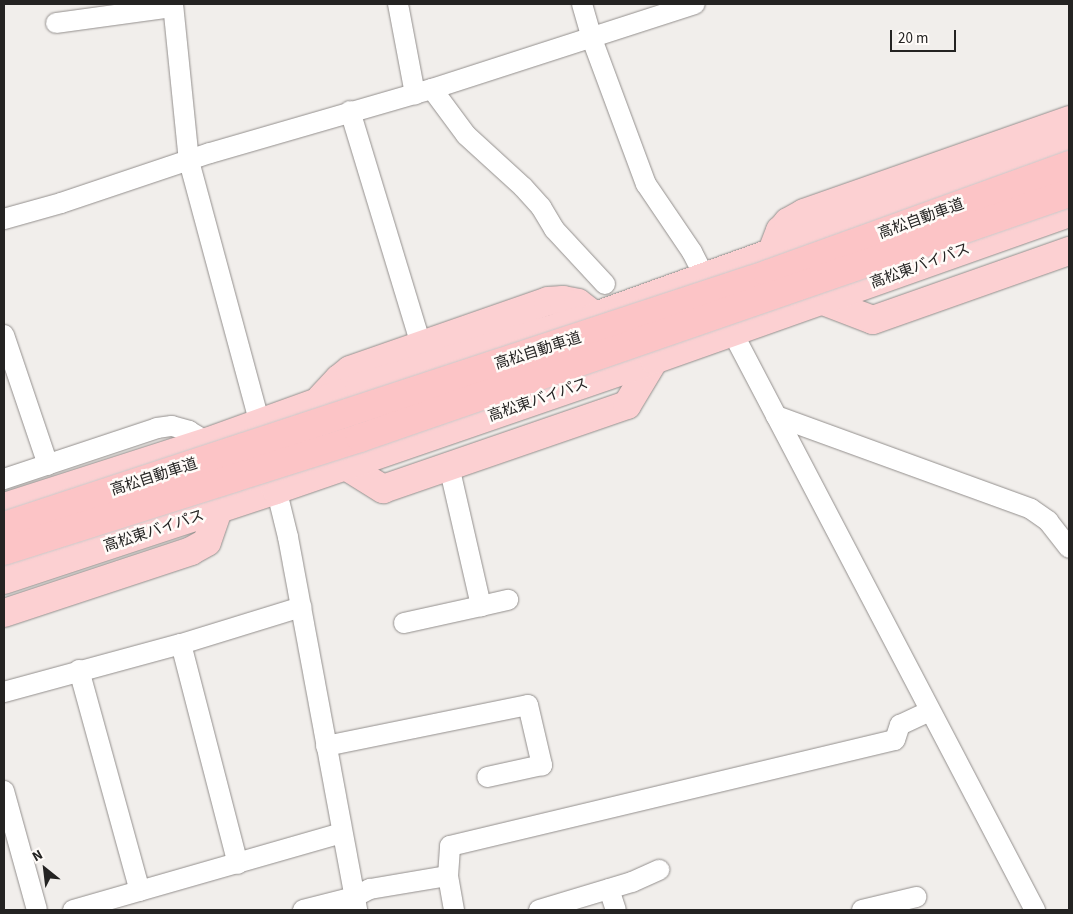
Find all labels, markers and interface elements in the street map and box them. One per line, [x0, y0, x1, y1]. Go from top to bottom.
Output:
scale bar [893, 20, 959, 52]
text: 20 m [898, 28, 928, 49]
street label: 高松自動車道 [876, 195, 966, 243]
street label: 高松東バイパス [868, 240, 972, 292]
street label: 高松自動車道 [492, 329, 584, 373]
street label: 高松東バイパス [485, 374, 591, 426]
street label: 高松自動車道 [108, 455, 200, 499]
street label: 高松東バイパス [101, 506, 207, 556]
north arrow [20, 844, 70, 894]
text: N [29, 845, 47, 867]

